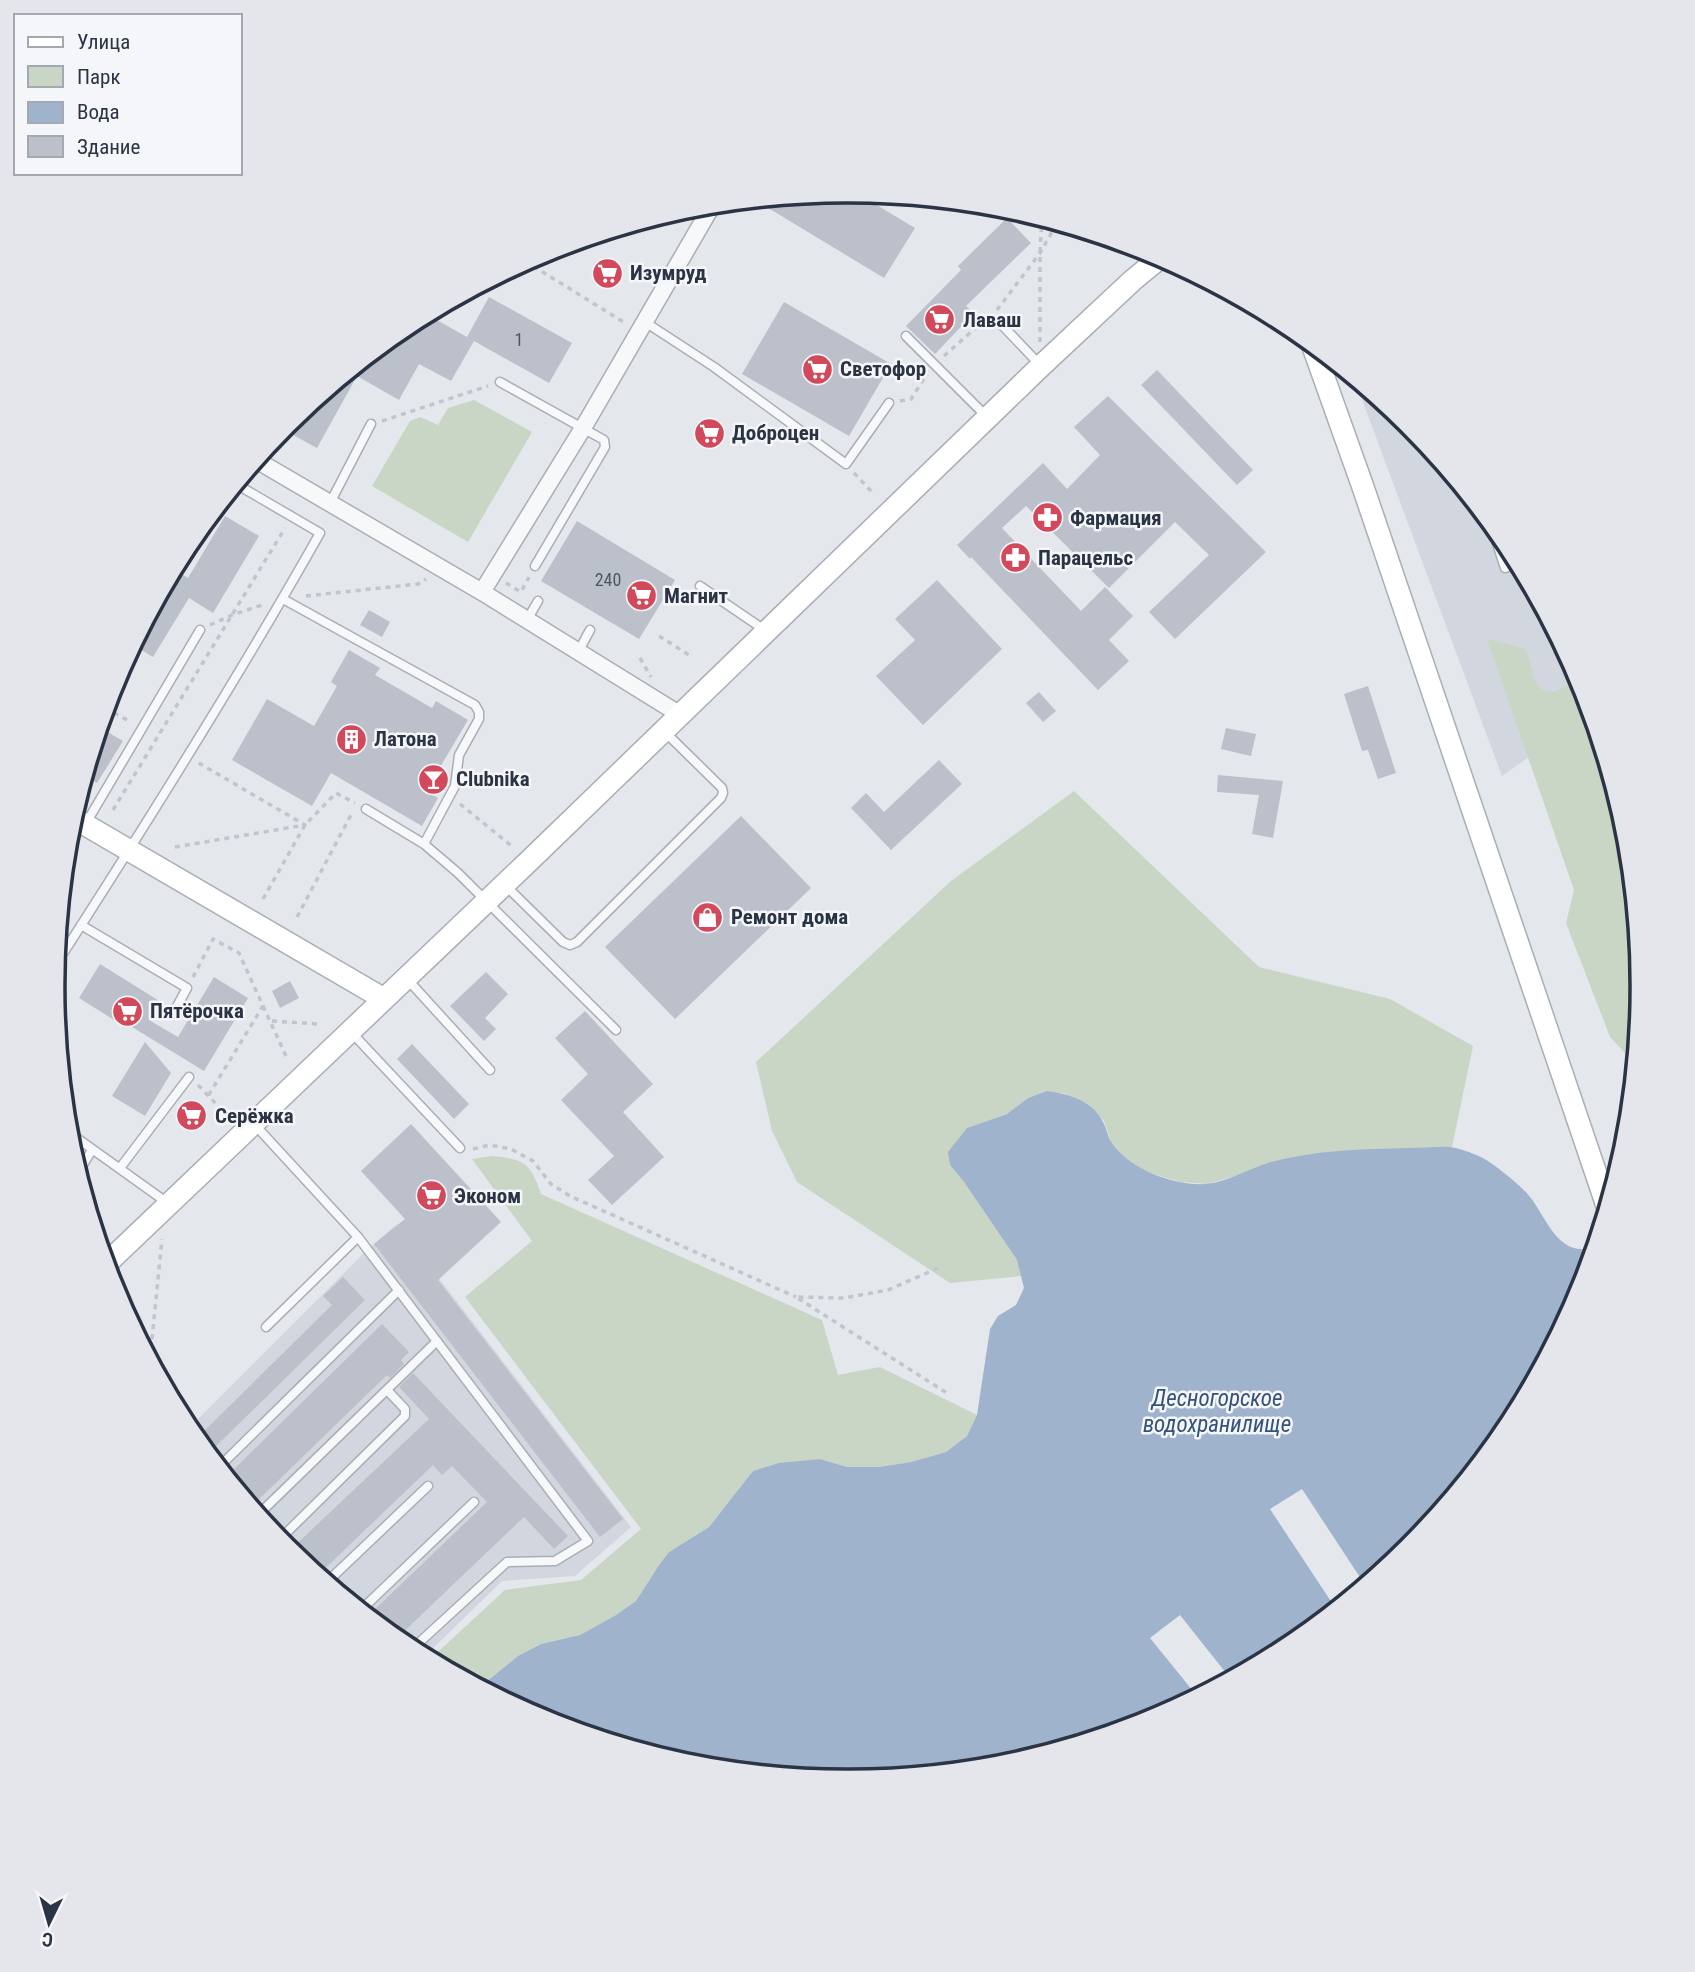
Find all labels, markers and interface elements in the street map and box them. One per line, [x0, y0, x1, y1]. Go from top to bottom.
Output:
legend [14, 14, 242, 175]
text: Улица [77, 30, 130, 54]
text: Парк [77, 65, 121, 89]
text: Вода [77, 100, 120, 124]
text: Здание [77, 135, 141, 159]
supermarket icon: Изумруд [590, 256, 624, 290]
place label: Изумруд [630, 261, 707, 285]
supermarket icon: Лаваш [923, 303, 957, 337]
place label: Лаваш [963, 308, 1021, 332]
house number: 1 [515, 329, 523, 350]
supermarket icon: Светофор [800, 352, 834, 386]
place label: Светофор [840, 357, 926, 381]
supermarket icon: Доброцен [692, 416, 726, 450]
place label: Доброцен [732, 421, 819, 445]
pharmacy icon: Фармация [1030, 501, 1064, 535]
place label: Фармация [1070, 506, 1162, 530]
pharmacy icon: Парацельс [998, 541, 1032, 575]
place label: Парацельс [1038, 546, 1133, 570]
house number: 240 [595, 569, 621, 590]
supermarket icon: Магнит [624, 579, 658, 613]
place label: Магнит [664, 584, 729, 608]
building icon: Латона [334, 722, 368, 756]
place label: Латона [374, 727, 437, 751]
bar icon: Clubnika [416, 762, 450, 796]
place label: Clubnika [456, 767, 530, 791]
shop icon: Ремонт дома [691, 900, 725, 934]
place label: Ремонт дома [731, 905, 848, 929]
supermarket icon: Пятёрочка [110, 994, 144, 1028]
place label: Пятёрочка [150, 999, 244, 1023]
supermarket icon: Серёжка [175, 1099, 209, 1133]
place label: Серёжка [215, 1104, 294, 1128]
supermarket icon: Эконом [414, 1179, 448, 1213]
place label: Эконом [454, 1184, 521, 1208]
water label: Десногорское водохранилище [1143, 1385, 1291, 1438]
north arrow [14, 1888, 84, 1958]
text: С [41, 1927, 54, 1951]

